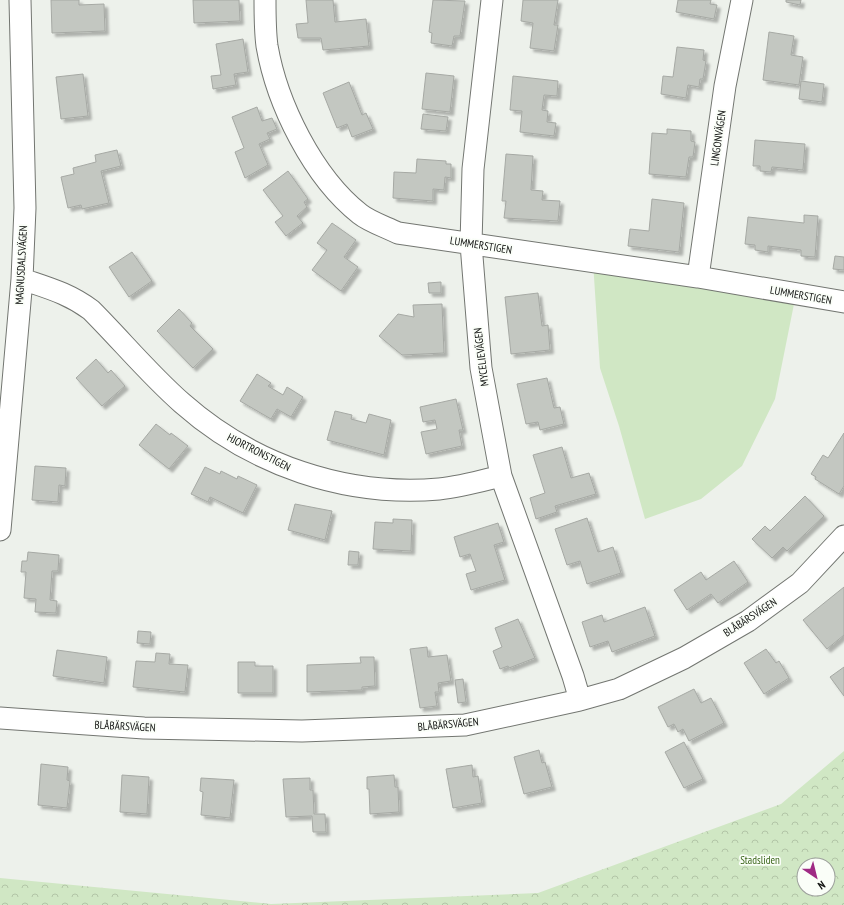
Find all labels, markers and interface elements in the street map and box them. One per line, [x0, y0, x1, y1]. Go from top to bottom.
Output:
street label: LINGONVÄGEN [707, 109, 729, 167]
street label: MAGNUSDALSVÄGEN [12, 225, 30, 305]
street label: LUMMERSTIGEN [449, 233, 513, 257]
street label: LUMMERSTIGEN [769, 283, 833, 307]
street label: MYCELIEVÄGEN [470, 327, 492, 387]
street label: HJORTRONSTIGEN [225, 430, 293, 474]
street label: BLÅBÄRSVÄGEN [721, 594, 779, 640]
street label: BLÅBÄRSVÄGEN [417, 714, 479, 734]
street label: BLÅBÄRSVÄGEN [94, 717, 156, 735]
park label: Stadsliden [740, 853, 780, 867]
north arrow [796, 857, 836, 897]
text: N [815, 878, 828, 893]

